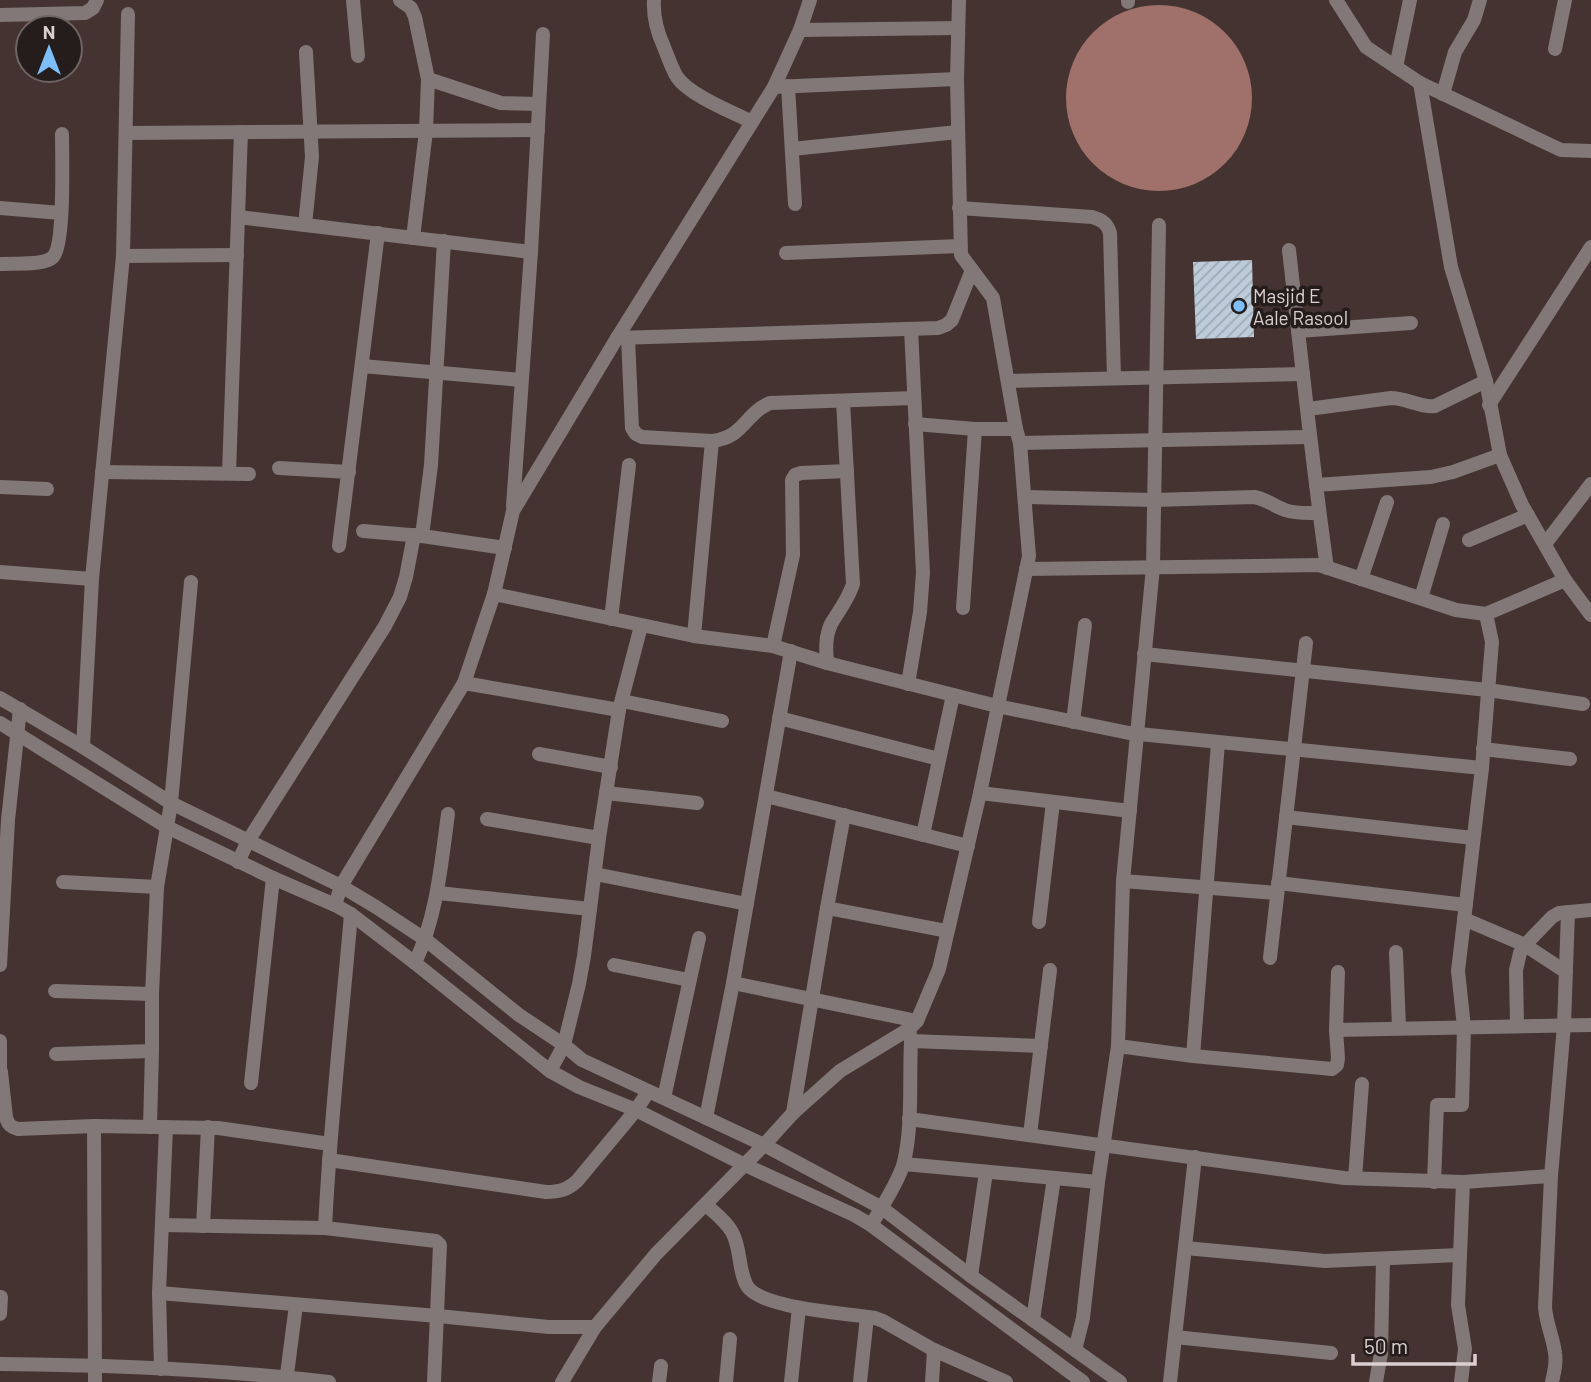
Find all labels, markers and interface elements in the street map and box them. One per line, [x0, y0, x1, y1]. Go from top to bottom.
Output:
north arrow [14, 14, 84, 84]
text: N [43, 20, 55, 43]
place label: Masjid E Aale Rasool [1253, 284, 1348, 329]
marker: Masjid E Aale Rasool [1231, 298, 1247, 314]
scale bar [1353, 1322, 1476, 1366]
text: 50 m [1364, 1333, 1408, 1358]

